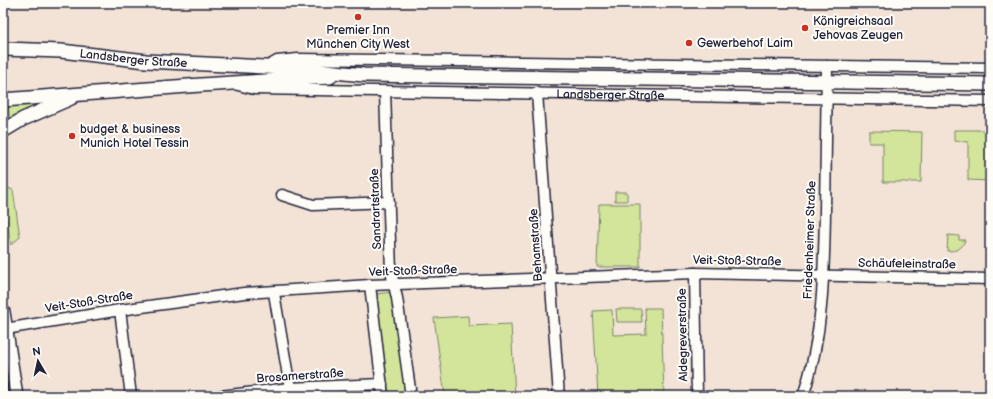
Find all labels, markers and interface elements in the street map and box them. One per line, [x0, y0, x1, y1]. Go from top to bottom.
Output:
marker: Premier Inn München City West [353, 12, 363, 22]
place label: Königreichsaal Jehovas Zeugen [813, 14, 903, 43]
place label: Premier Inn München City West [306, 23, 410, 52]
marker: Königreichsaal Jehovas Zeugen [800, 23, 810, 33]
place label: Gewerbehof Laim [697, 36, 793, 51]
marker: Gewerbehof Laim [684, 38, 694, 48]
street label: Landsberger Straße [79, 46, 188, 71]
street label: Landsberger Straße [556, 86, 665, 103]
place label: budget & business Munich Hotel Tessin [80, 122, 189, 151]
marker: budget & business Munich Hotel Tessin [67, 131, 77, 141]
street label: Sandrartstraße [367, 168, 385, 250]
street label: Friedenheimer Straße [800, 180, 820, 300]
street label: Behamstraße [526, 208, 546, 282]
street label: Veit-Stoß-Straße [693, 253, 781, 269]
street label: Schäufeleinstraße [858, 256, 956, 272]
street label: Veit-Stoß-Straße [368, 262, 458, 280]
street label: Veit-Stoß-Straße [44, 288, 134, 316]
street label: Aldegreverstraße [675, 288, 691, 382]
north arrow [18, 341, 58, 381]
text: N [31, 345, 42, 359]
street label: Brosamerstraße [256, 365, 344, 387]

